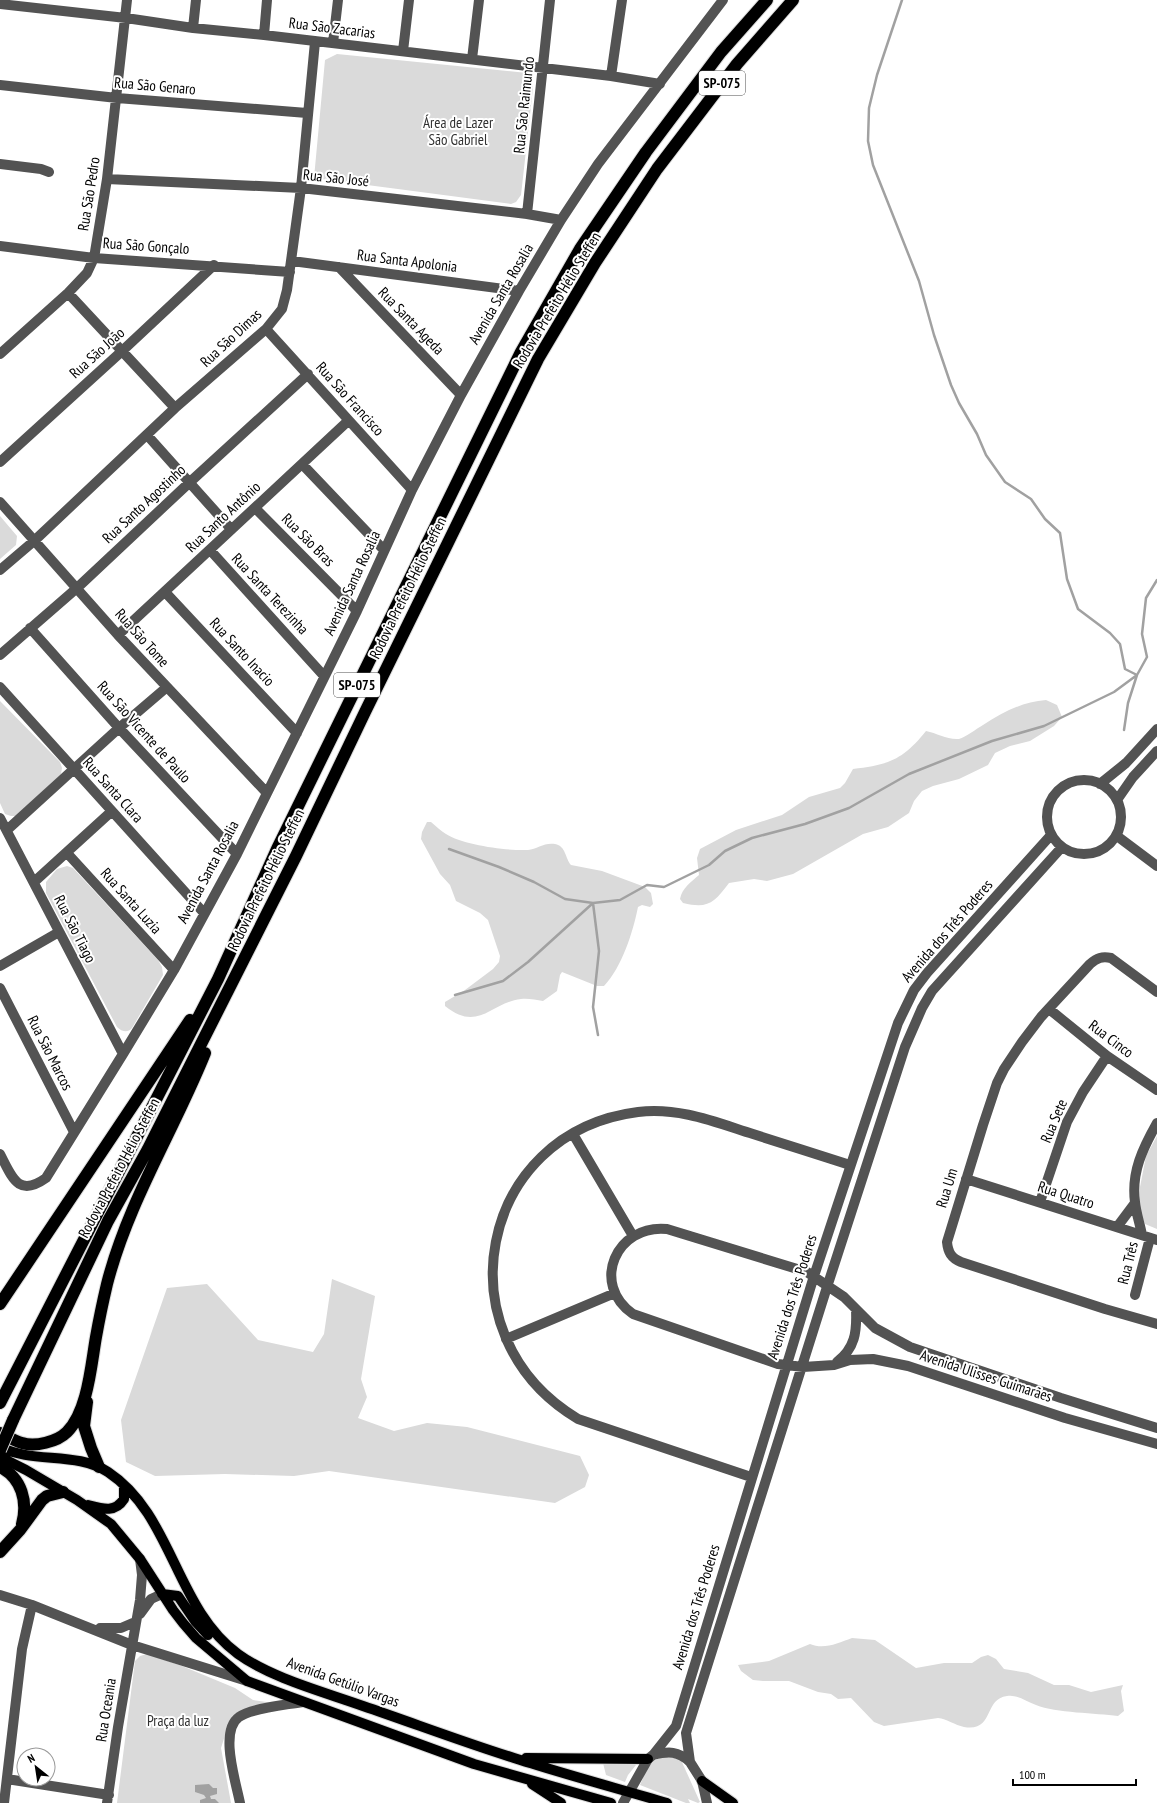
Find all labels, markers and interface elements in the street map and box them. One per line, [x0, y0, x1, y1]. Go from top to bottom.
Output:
street label: Rua São Zacarias [288, 13, 376, 42]
street label: Rua São Raimundo [509, 56, 538, 154]
road number: SP-075 [699, 71, 745, 95]
street label: Rua São Genaro [114, 72, 197, 99]
park label: Área de Lazer São Gabriel [423, 113, 494, 149]
street label: Rua São Pedro [73, 156, 104, 232]
street label: Rua São José [302, 165, 370, 190]
street label: Rodovia Prefeito Hélio Steffen [508, 228, 605, 371]
street label: Rua São Gonçalo [102, 233, 190, 258]
street label: Avenida Santa Rosalia [464, 240, 537, 348]
street label: Rua Santa Apolonia [356, 245, 458, 276]
street label: Rua Santa Ageda [374, 283, 448, 359]
street label: Rua São Dimas [196, 304, 265, 371]
street label: Rua São João [65, 323, 128, 382]
street label: Rua São Francisco [312, 358, 389, 440]
street label: Rua Santo Agostinho [98, 460, 189, 547]
street label: Rua Santo Antônio [181, 477, 264, 556]
street label: Rua São Bras [278, 509, 339, 570]
street label: Rodovia Prefeito Hélio Steffen [365, 514, 450, 662]
street label: Avenida Santa Rosalia [319, 527, 384, 638]
street label: Rua Santa Terezinha [228, 549, 313, 638]
street label: Rua São Tome [111, 604, 174, 671]
street label: Rua Santo Inacio [206, 613, 279, 690]
road number: SP-075 [334, 673, 380, 697]
street label: Rua São Vicente de Paulo [94, 677, 195, 787]
street label: Rua Santa Clara [79, 753, 148, 826]
street label: Rodovia Prefeito Hélio Steffen [223, 806, 308, 954]
street label: Avenida Santa Rosalia [173, 817, 243, 926]
street label: Rua Santa Luzia [97, 864, 166, 938]
street label: Avenida dos Três Poderes [897, 875, 996, 986]
street label: Rua São Tiago [50, 892, 101, 966]
street label: Rua São Marcos [24, 1012, 77, 1093]
street label: Rua Cinco [1085, 1016, 1137, 1062]
street label: Rodovia Prefeito Hélio Steffen [74, 1095, 163, 1241]
street label: Rua Sete [1036, 1096, 1071, 1146]
street label: Rua Um [932, 1166, 962, 1210]
street label: Rua Quatro [1035, 1176, 1097, 1213]
street label: Avenida dos Três Poderes [762, 1232, 821, 1362]
street label: Rua Três [1113, 1240, 1142, 1286]
street label: Avenida Ulisses Guimarães [918, 1345, 1055, 1406]
street label: Avenida dos Três Poderes [667, 1542, 724, 1672]
street label: Avenida Getúlio Vargas [284, 1652, 402, 1711]
street label: Rua Oceania [91, 1677, 120, 1743]
park label: Praça da luz [147, 1711, 209, 1730]
north arrow [16, 1747, 56, 1787]
text: N [25, 1751, 37, 1766]
scale bar [1013, 1761, 1136, 1787]
text: 100 m [1019, 1767, 1046, 1782]

